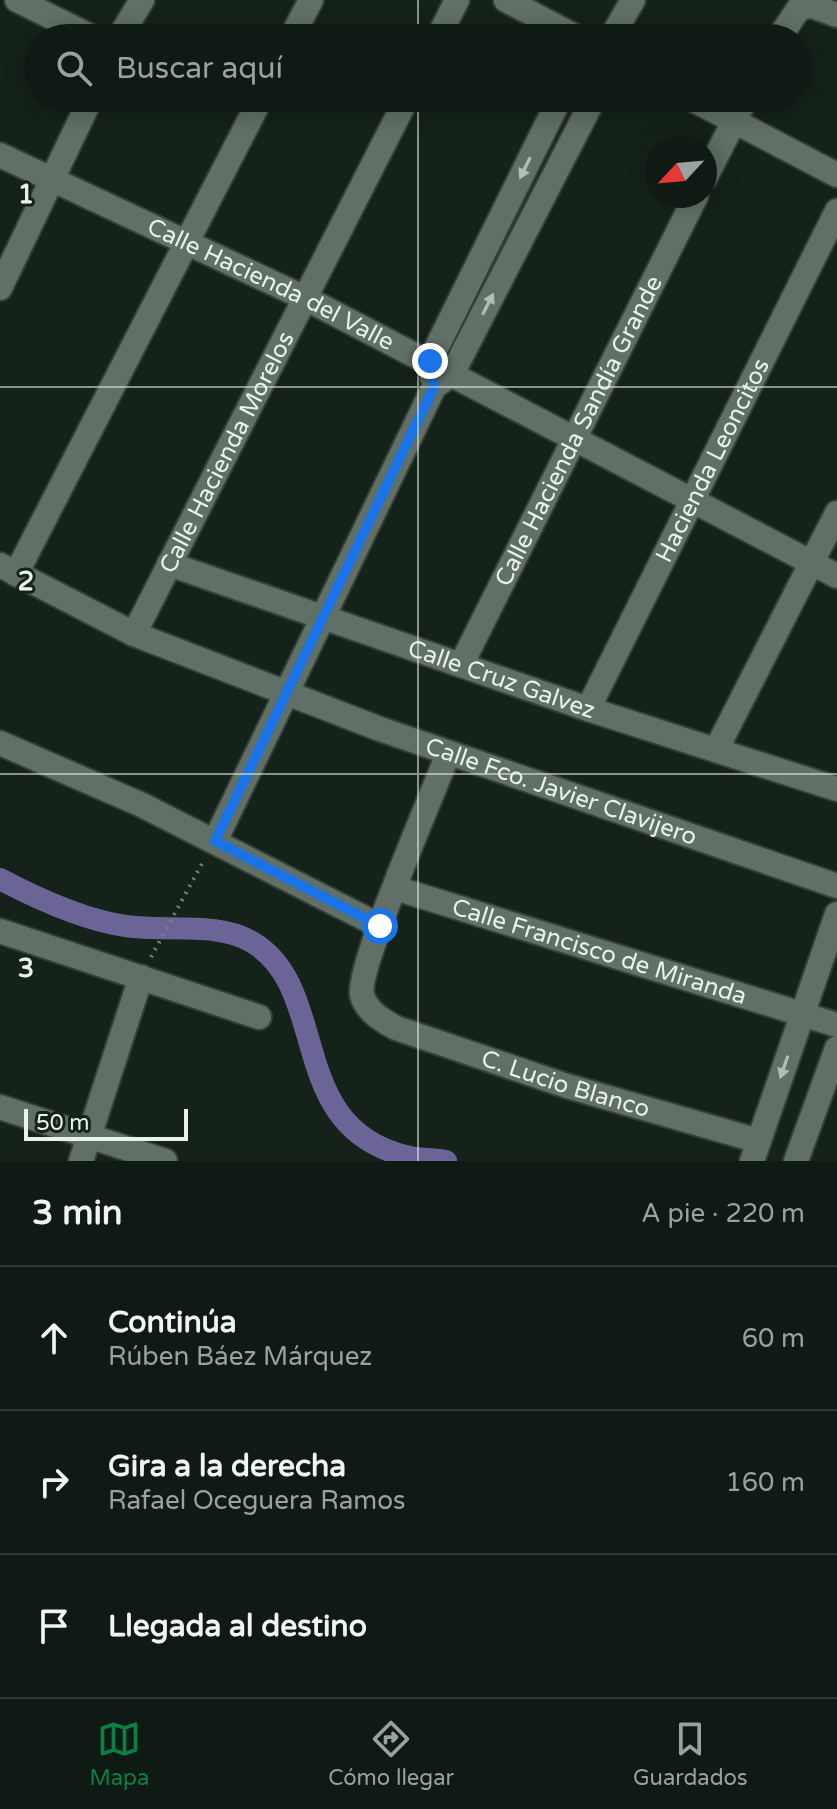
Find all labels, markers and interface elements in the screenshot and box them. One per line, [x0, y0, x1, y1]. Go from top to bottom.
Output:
search box [24, 24, 813, 112]
icon: search [52, 46, 96, 90]
text: Buscar aquí [116, 50, 283, 87]
north arrow [645, 136, 717, 208]
one-way arrow [519, 156, 532, 179]
text: 1 [18, 179, 34, 210]
street label: Calle Hacienda del Valle [143, 212, 399, 357]
street label: Calle Hacienda Sandía Grande [488, 271, 668, 591]
one-way arrow [481, 293, 494, 316]
street label: Calle Hacienda Morelos [153, 326, 300, 578]
route end [412, 343, 448, 379]
street label: Hacienda Leoncitos [649, 354, 775, 567]
text: 2 [18, 566, 34, 597]
street label: Calle Cruz Galvez [404, 633, 599, 725]
street label: Calle Fco. Javier Clavijero [422, 731, 701, 851]
street label: Calle Francisco de Miranda [448, 892, 750, 1011]
route start [362, 908, 398, 944]
text: 3 [18, 953, 34, 984]
street label: C. Lucio Blanco [478, 1044, 653, 1124]
one-way arrow [777, 1055, 790, 1079]
scale bar [24, 1105, 188, 1141]
text: 50 m [36, 1110, 90, 1136]
text: 3 min [32, 1193, 123, 1234]
text: A pie · 220 m [641, 1198, 805, 1229]
text: Continúa [108, 1304, 237, 1341]
icon: ahead [32, 1316, 76, 1360]
text: 60 m [742, 1323, 805, 1354]
text: Rúben Báez Márquez [108, 1341, 372, 1372]
text: Gira a la derecha [108, 1448, 346, 1485]
icon: right [32, 1460, 76, 1504]
text: 160 m [725, 1467, 805, 1498]
text: Rafael Oceguera Ramos [108, 1485, 406, 1516]
icon: arrive [32, 1604, 76, 1648]
text: Llegada al destino [108, 1608, 367, 1645]
tab: Mapa [89, 1717, 149, 1791]
tab: Cómo llegar [328, 1717, 454, 1791]
tab: Guardados [633, 1717, 748, 1791]

